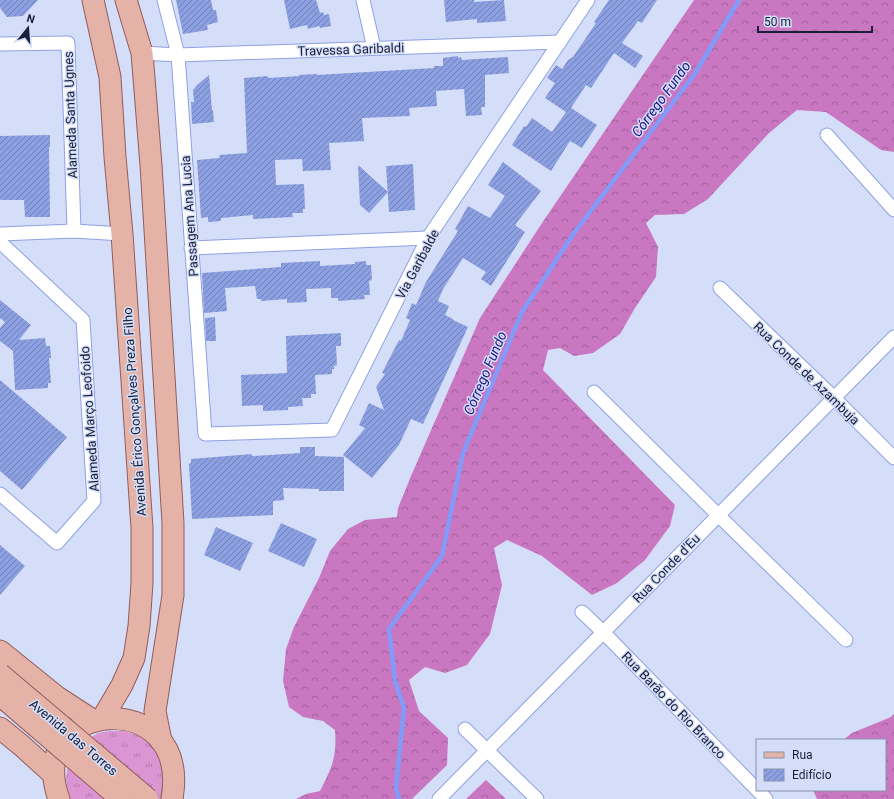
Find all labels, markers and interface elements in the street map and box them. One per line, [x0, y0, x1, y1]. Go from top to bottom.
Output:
north arrow [8, 8, 48, 48]
scale bar [758, 8, 872, 34]
text: N [25, 12, 37, 26]
text: 50 m [764, 15, 791, 29]
street label: Travessa Garibaldi [297, 40, 405, 59]
street label: Alameda Santa Ugnes [61, 51, 80, 179]
water label: Córrego Fundo [628, 58, 694, 140]
street label: Passagem Ana Lucia [178, 155, 201, 277]
street label: Via Garibalde [393, 227, 442, 302]
street label: Avenida Érico Gonçalves Preza Filho [120, 307, 149, 517]
street label: Rua Conde de Azambuja [751, 319, 863, 428]
water label: Córrego Fundo [460, 328, 510, 417]
street label: Alameda Março Leofoido [77, 346, 102, 492]
street label: Rua Conde d'Eu [630, 531, 703, 606]
street label: Rua Barão do Rio Branco [619, 649, 729, 762]
street label: Avenida das Torres [27, 696, 121, 779]
legend [756, 739, 886, 791]
text: Rua [792, 748, 813, 762]
text: Edifício [792, 768, 832, 782]

